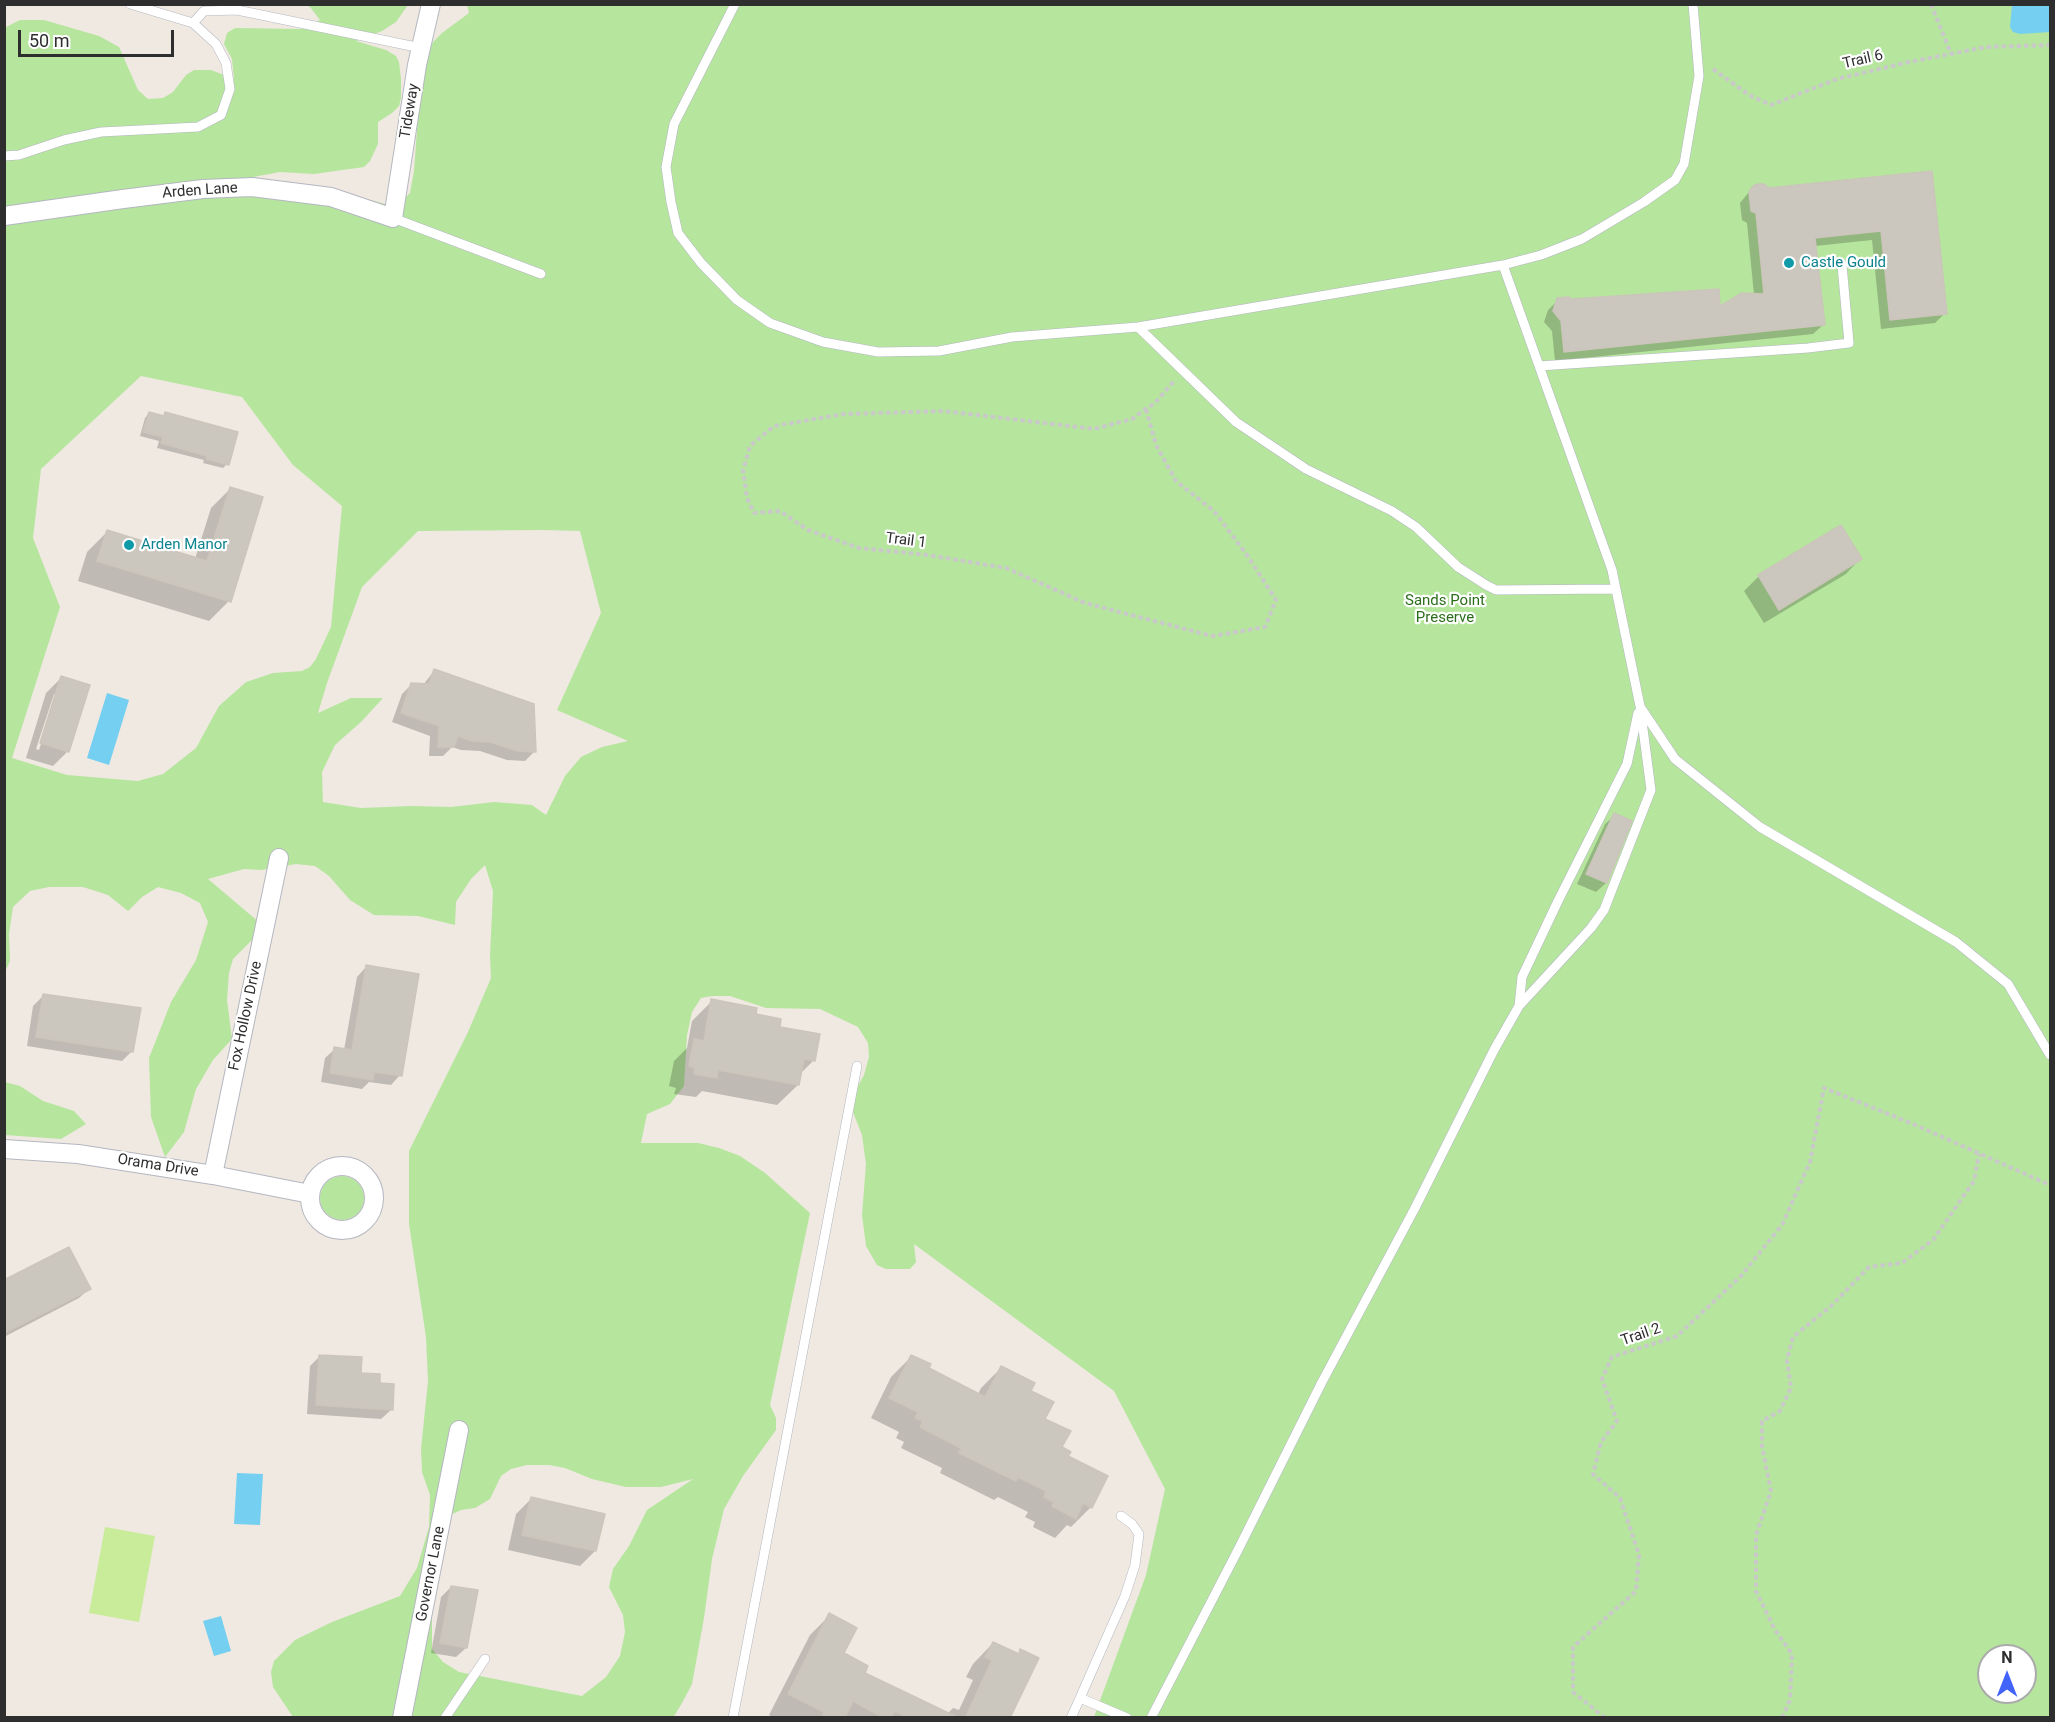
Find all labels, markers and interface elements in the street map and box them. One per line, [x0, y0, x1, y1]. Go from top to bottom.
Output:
scale bar [21, 18, 177, 56]
text: 50 m [29, 30, 69, 51]
street label: Trail 6 [1841, 47, 1885, 73]
street label: Tideway [397, 82, 423, 140]
street label: Arden Lane [162, 179, 238, 203]
place label: Castle Gould [1801, 254, 1886, 272]
marker: Castle Gould [1782, 256, 1796, 270]
street label: Trail 1 [885, 530, 927, 552]
place label: Arden Manor [141, 536, 227, 554]
marker: Arden Manor [122, 538, 136, 552]
park label: Sands Point Preserve [1405, 592, 1485, 627]
street label: Fox Hollow Drive [226, 960, 266, 1072]
street label: Orama Drive [116, 1151, 200, 1181]
street label: Trail 2 [1619, 1320, 1663, 1350]
street label: Governor Lane [413, 1525, 449, 1623]
north arrow [1977, 1644, 2037, 1704]
text: N [2001, 1648, 2013, 1667]

